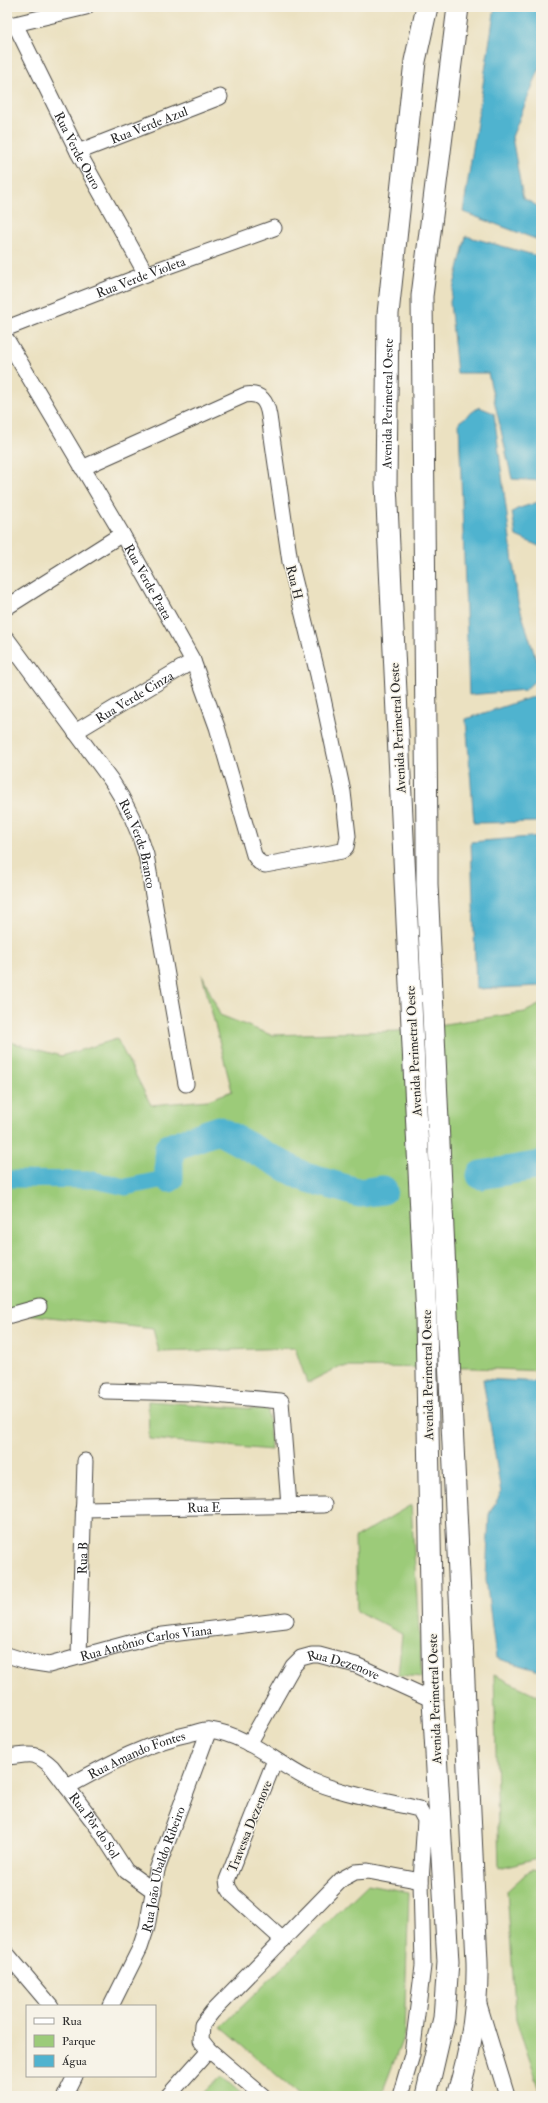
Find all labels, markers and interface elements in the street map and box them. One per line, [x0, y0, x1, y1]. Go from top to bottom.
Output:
street label: Rua Verde Azul [108, 103, 191, 148]
street label: Rua Verde Ouro [50, 109, 104, 192]
street label: Rua Verde Violeta [94, 253, 188, 302]
street label: Avenida Perimetral Oeste [379, 338, 397, 470]
street label: Rua Verde Prata [120, 541, 176, 623]
street label: Rua H [282, 564, 306, 601]
street label: Avenida Perimetral Oeste [387, 662, 409, 795]
street label: Rua Verde Cinza [93, 667, 177, 727]
street label: Rua Verde Branco [115, 796, 159, 890]
street label: Avenida Perimetral Oeste [403, 985, 425, 1118]
street label: Avenida Perimetral Oeste [419, 1309, 437, 1441]
street label: Rua E [187, 1500, 221, 1516]
street label: Rua B [75, 1542, 92, 1575]
street label: Rua Antônio Carlos Viana [78, 1622, 214, 1665]
street label: Avenida Perimetral Oeste [425, 1633, 445, 1765]
street label: Rua Dezenove [305, 1647, 382, 1684]
street label: Rua Amando Fontes [85, 1728, 188, 1783]
street label: Travessa Dezenove [224, 1778, 276, 1875]
street label: Rua Pôr do Sol [65, 1789, 123, 1862]
street label: Rua João Ubaldo Ribeiro [139, 1805, 189, 1935]
legend [26, 2005, 156, 2077]
text: Rua [62, 2014, 83, 2029]
text: Parque [62, 2034, 96, 2049]
text: Água [61, 2054, 88, 2069]

